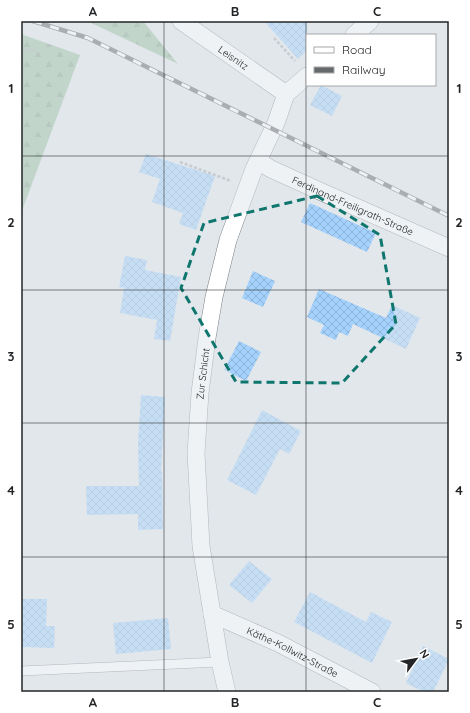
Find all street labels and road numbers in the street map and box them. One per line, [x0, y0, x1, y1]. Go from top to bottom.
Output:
street label: Leisnitz [216, 43, 251, 73]
street label: Ferdinand-Freiligrath-Straße [290, 173, 416, 239]
street label: Zur Schicht [194, 347, 213, 400]
street label: Käthe-Kollwitz-Straße [245, 624, 341, 680]

